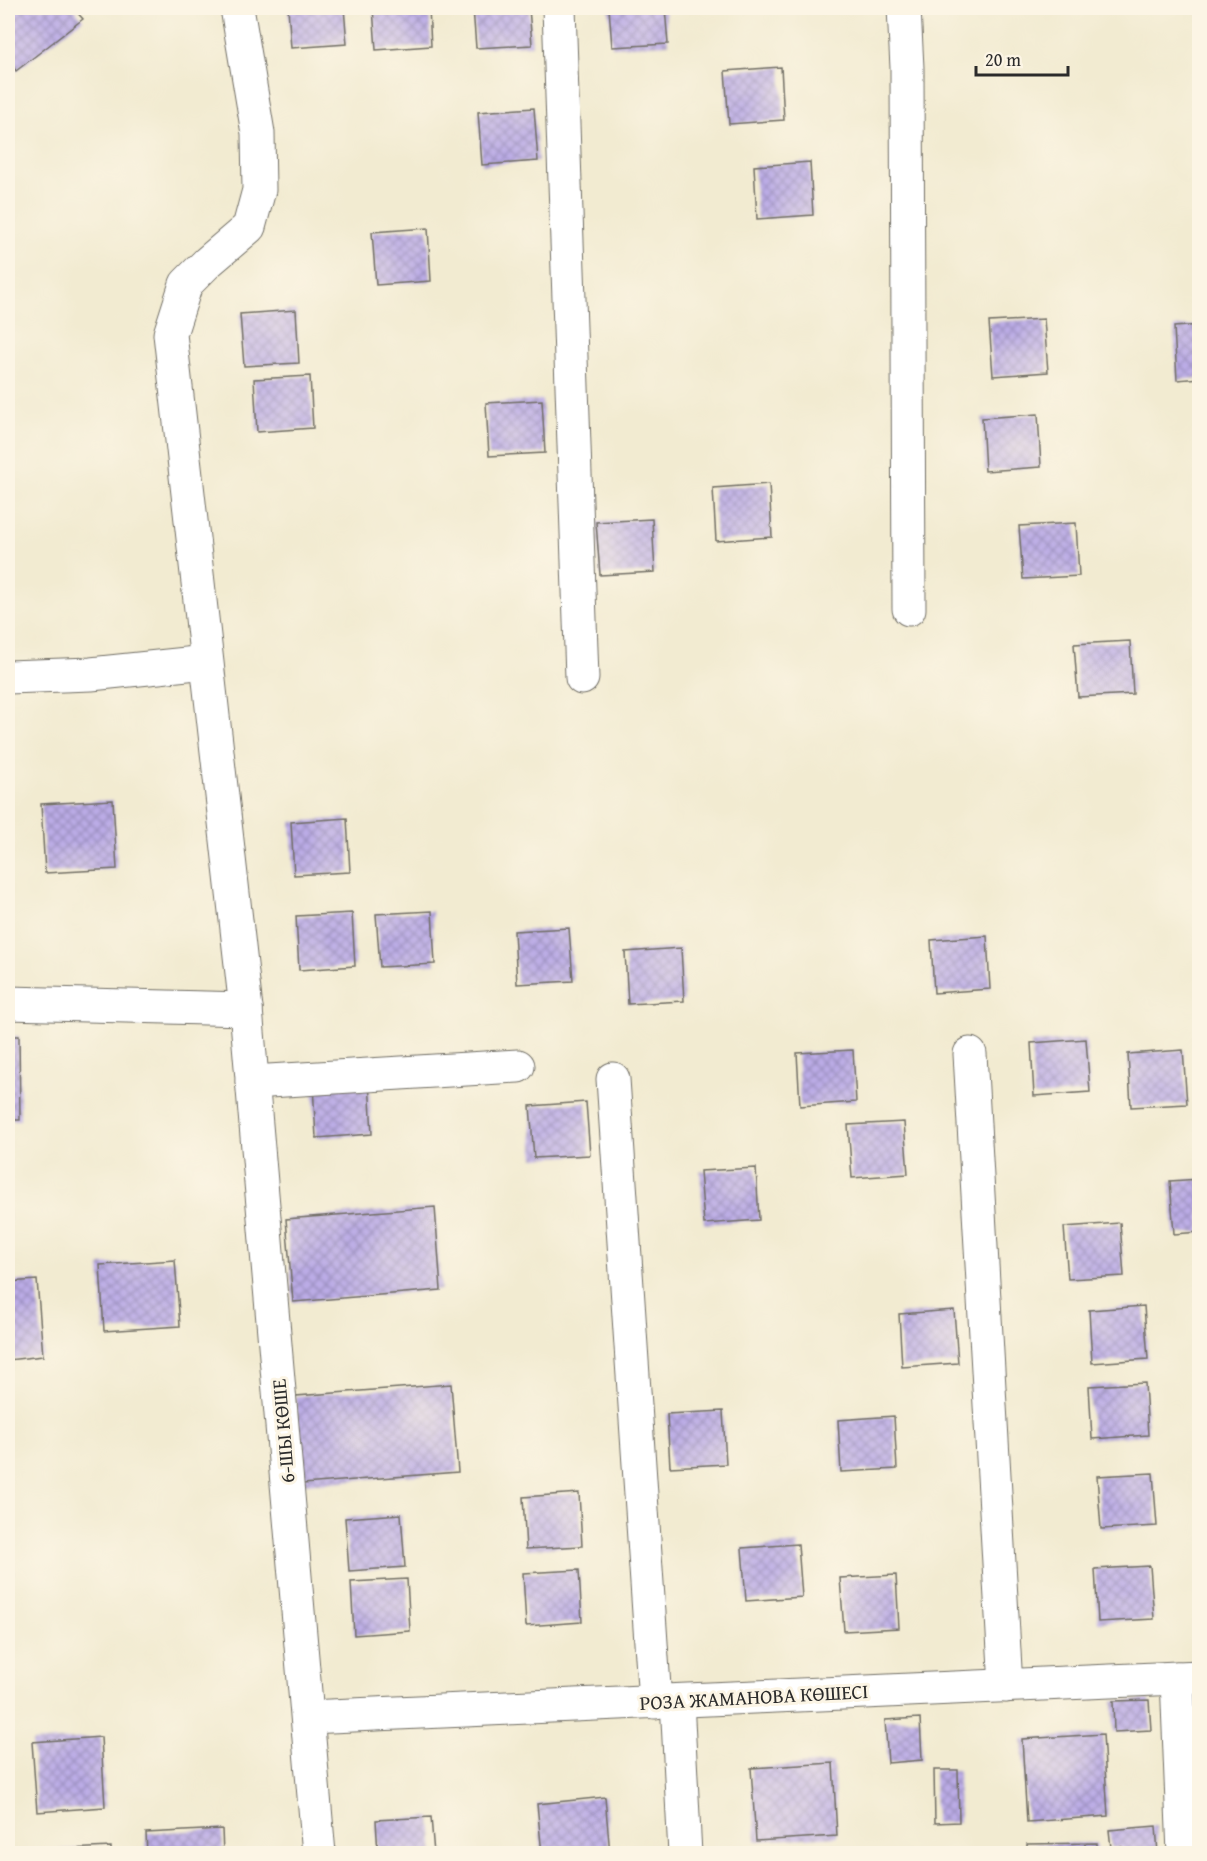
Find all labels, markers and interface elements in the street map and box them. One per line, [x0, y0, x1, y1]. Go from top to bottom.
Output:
scale bar [976, 39, 1068, 77]
text: 20 m [985, 46, 1021, 73]
street label: 6-ШЫ КӨШЕ [264, 1378, 301, 1484]
street label: РОЗА ЖАМАНОВА КӨШЕСІ [639, 1676, 869, 1717]

